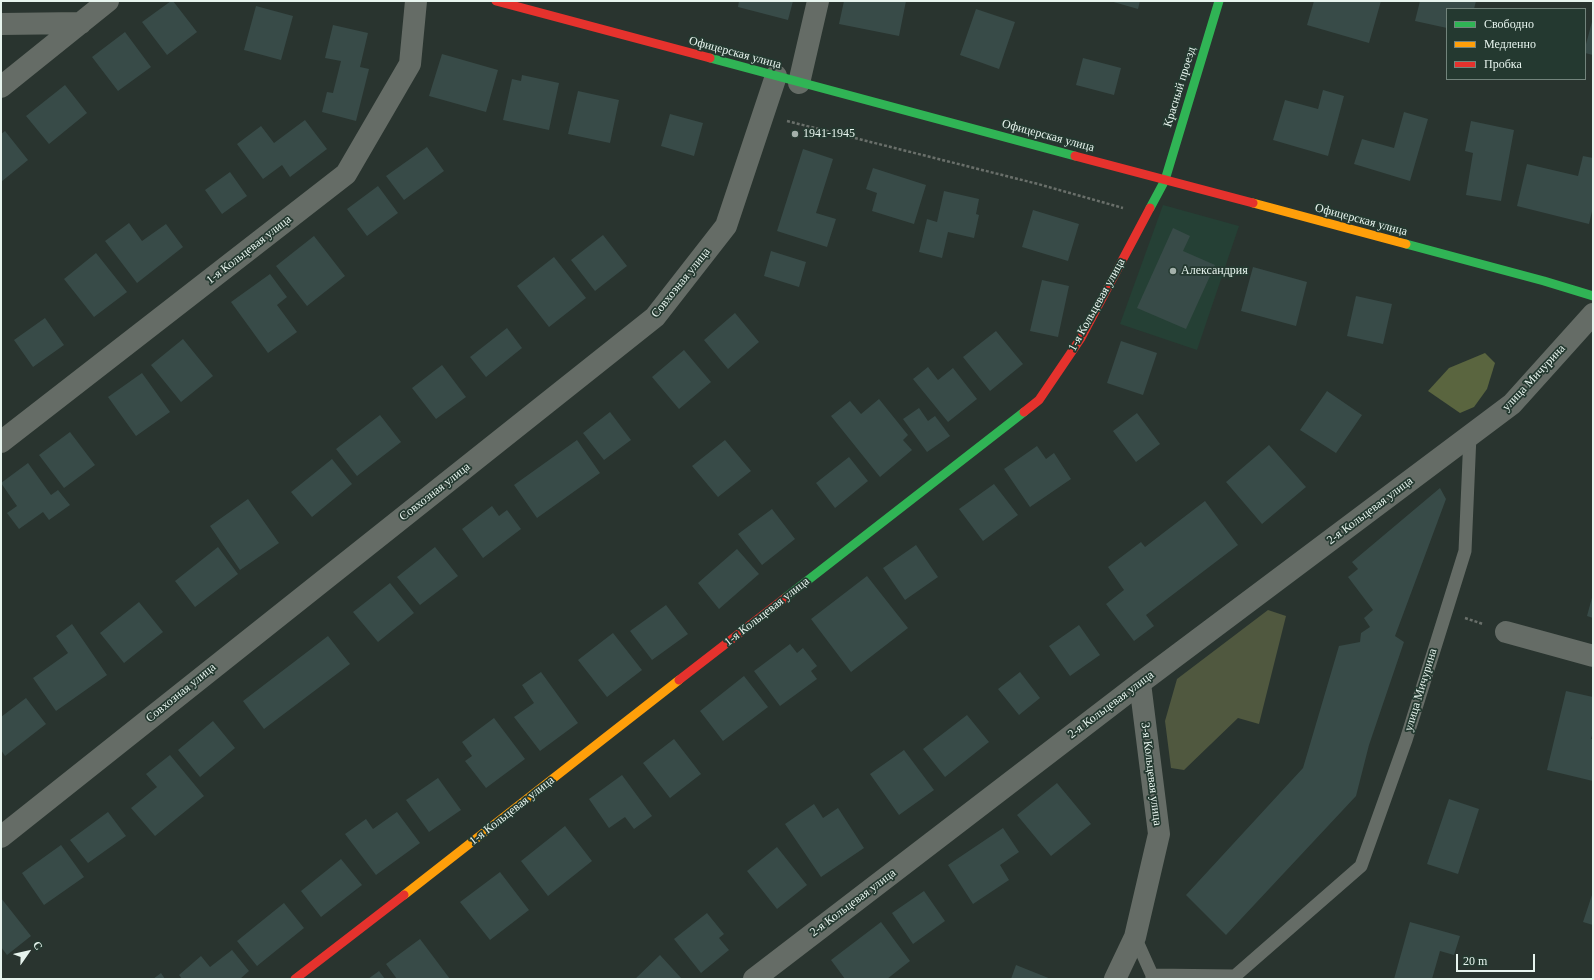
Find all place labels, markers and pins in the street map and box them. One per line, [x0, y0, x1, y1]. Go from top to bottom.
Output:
place label: 1941-1945 [803, 127, 855, 141]
marker: 1941-1945 [790, 129, 800, 139]
place label: Александрия [1181, 264, 1248, 278]
marker: Александрия [1168, 266, 1178, 276]

